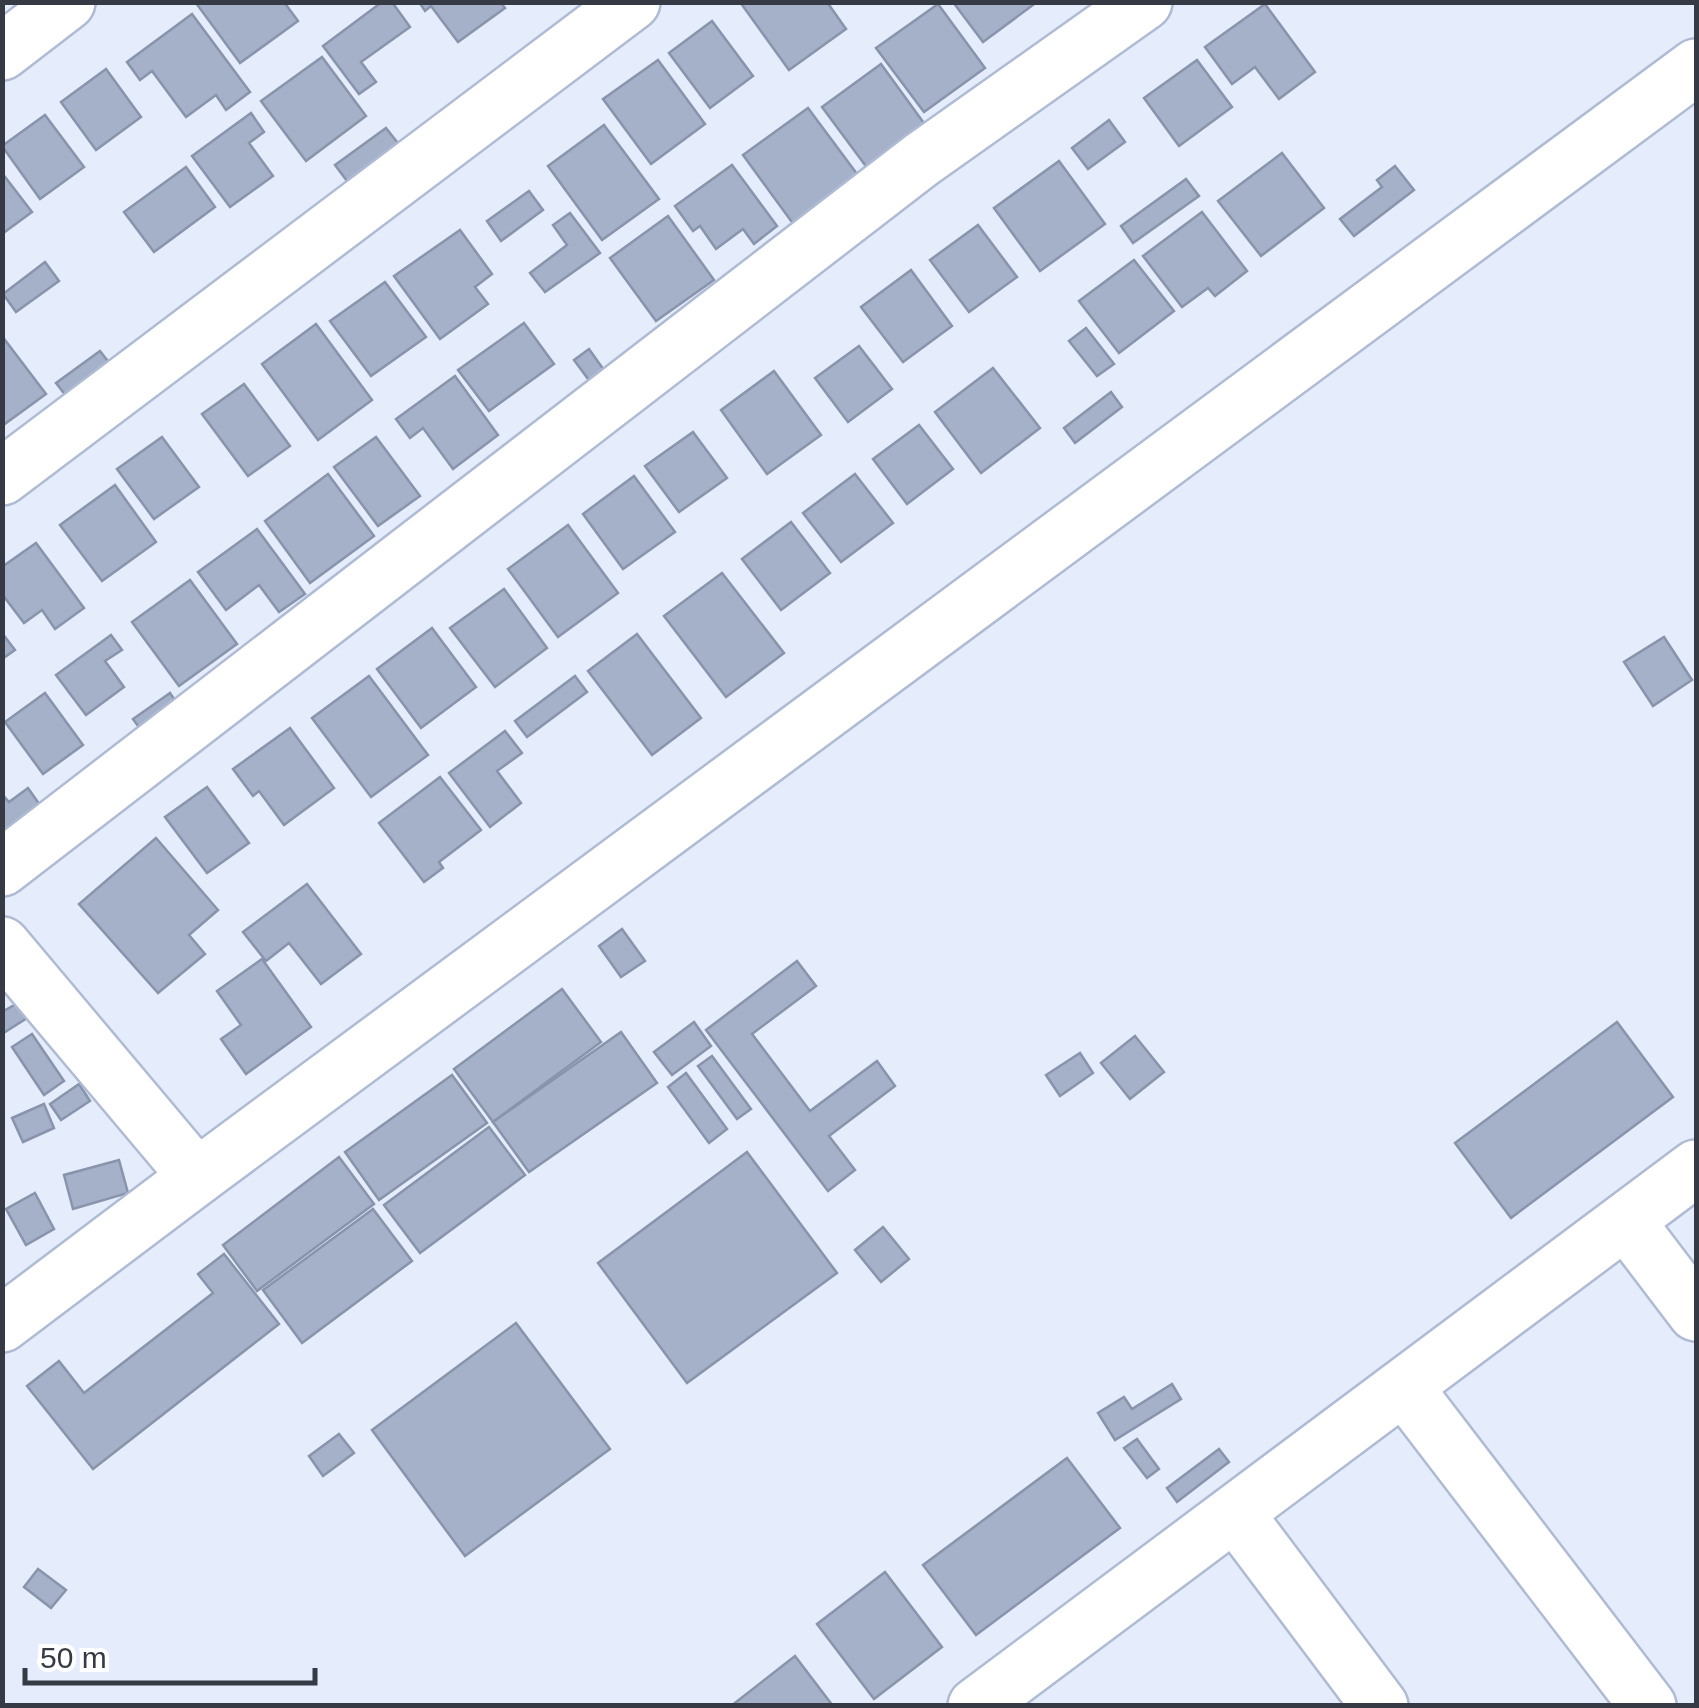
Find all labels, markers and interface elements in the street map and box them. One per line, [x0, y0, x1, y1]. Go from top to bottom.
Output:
scale bar [25, 1623, 315, 1685]
text: 50 m [40, 1641, 107, 1674]

